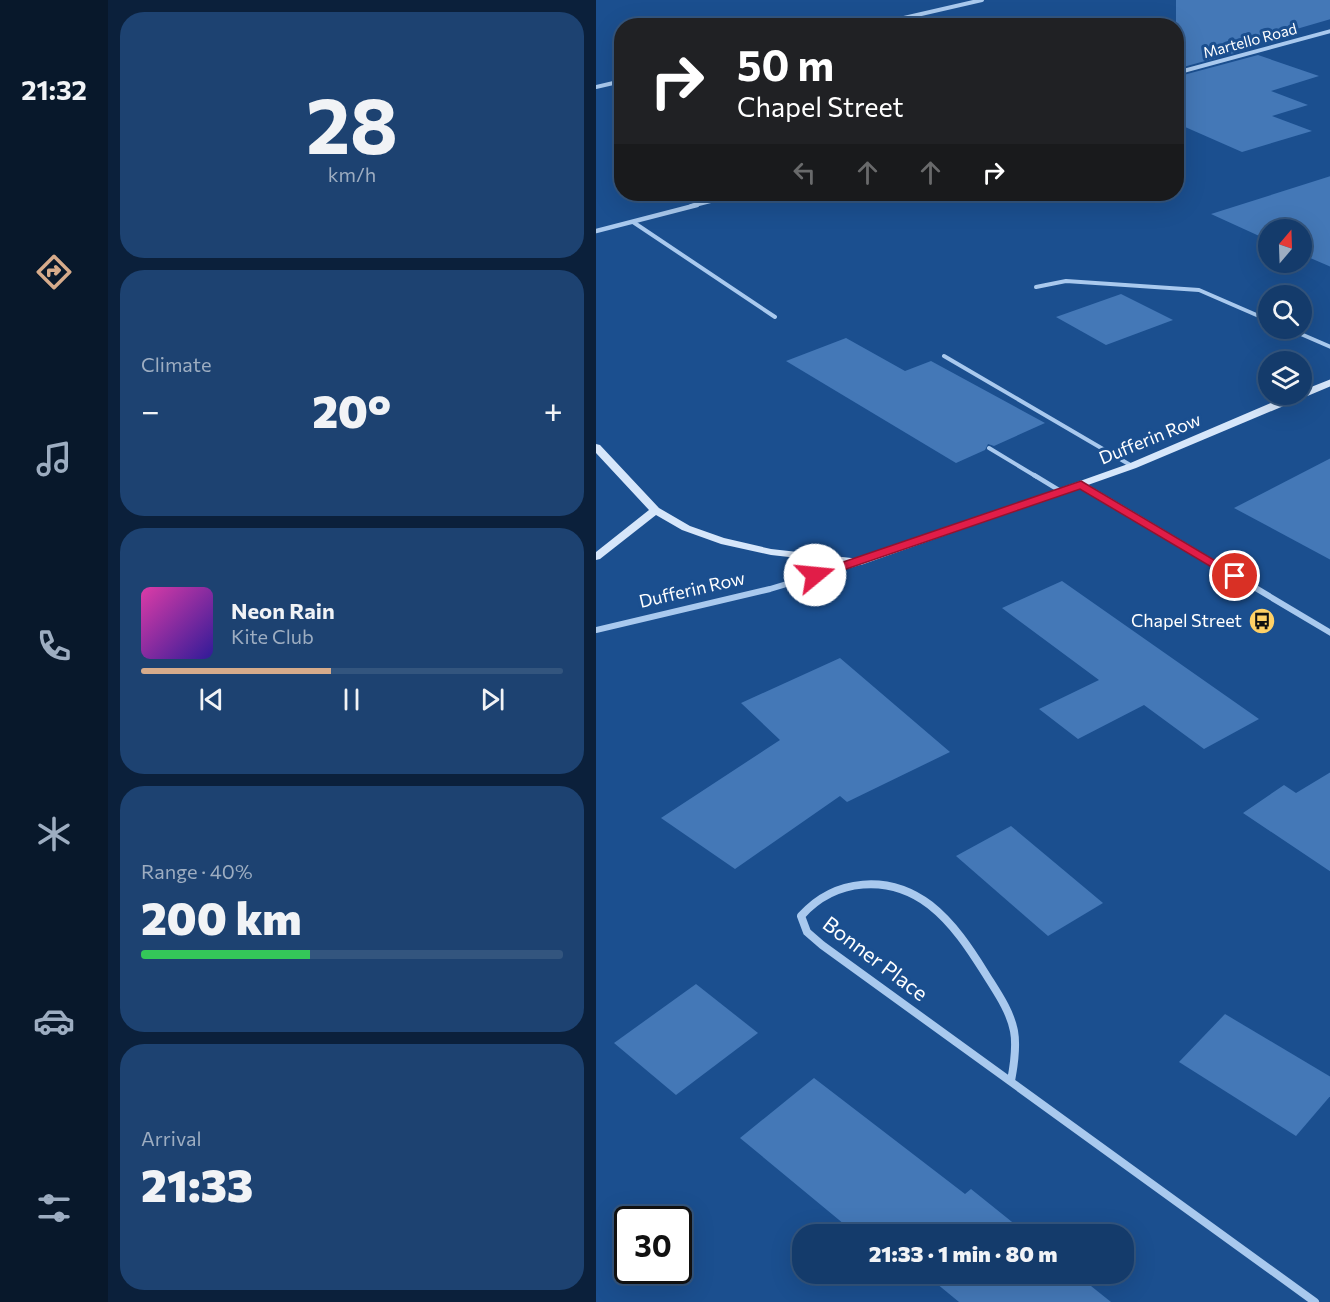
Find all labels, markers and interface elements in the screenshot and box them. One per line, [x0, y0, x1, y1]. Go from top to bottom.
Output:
street label: Martello Road [1201, 19, 1299, 61]
text: 50 m [737, 38, 834, 90]
icon: right [638, 42, 716, 120]
text: 21:32 [21, 73, 87, 106]
text: 28 [306, 75, 398, 170]
text: Chapel Street [737, 90, 904, 123]
icon: left [788, 156, 821, 189]
icon: ahead [851, 156, 884, 189]
icon: ahead [914, 156, 947, 189]
icon: right [977, 156, 1010, 189]
text: km/h [328, 162, 376, 186]
north arrow [1258, 219, 1312, 273]
map controls [1258, 219, 1312, 405]
icon: directions [33, 251, 75, 293]
button: search [1258, 285, 1312, 339]
button: layers [1258, 351, 1312, 405]
text: Climate [141, 352, 211, 376]
text: 20° [312, 382, 391, 437]
text: − [141, 389, 160, 430]
text: + [544, 389, 563, 430]
street label: Dufferin Row [1095, 408, 1204, 469]
icon: music [33, 438, 75, 480]
position arrow [783, 543, 847, 607]
pin [1209, 550, 1260, 601]
icon: arrive [1218, 559, 1251, 592]
street label: Dufferin Row [637, 566, 747, 612]
text: Neon Rain [231, 597, 335, 624]
bus stop icon: Chapel Street [1247, 606, 1277, 636]
place label: Chapel Street [1131, 609, 1242, 631]
text: Kite Club [231, 624, 314, 648]
icon: phone [33, 625, 75, 667]
icon: previous [195, 683, 228, 716]
icon: pause [335, 683, 368, 716]
icon: next [476, 683, 509, 716]
icon: climate [33, 813, 75, 855]
text: Range · 40% [141, 859, 253, 883]
text: 200 km [141, 889, 302, 944]
street label: Bonner Place [819, 910, 933, 1005]
icon: car [33, 1000, 75, 1042]
text: Arrival [141, 1126, 202, 1150]
text: 21:33 [141, 1156, 253, 1211]
icon: filters [33, 1187, 75, 1229]
speed limit sign: 30 [614, 1206, 692, 1284]
text: 21:33 · 1 min · 80 m [869, 1240, 1057, 1267]

